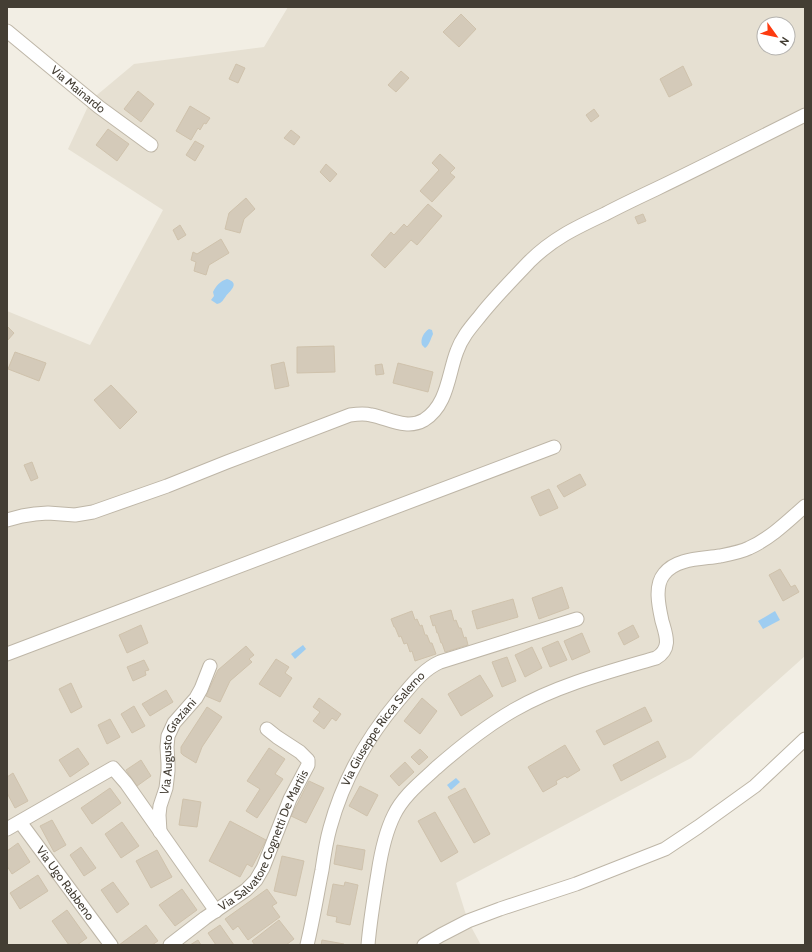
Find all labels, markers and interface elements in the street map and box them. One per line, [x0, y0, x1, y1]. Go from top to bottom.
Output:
north arrow [756, 16, 796, 56]
text: N [776, 34, 792, 49]
street label: Via Mainardo [48, 62, 109, 116]
street label: Via Giuseppe Ricca Salerno [338, 667, 428, 788]
street label: Via Augusto Graziani [156, 695, 199, 797]
street label: Via Salvatore Cognetti De Martiis [215, 767, 311, 914]
street label: Via Ugo Rabbeno [33, 843, 98, 923]

